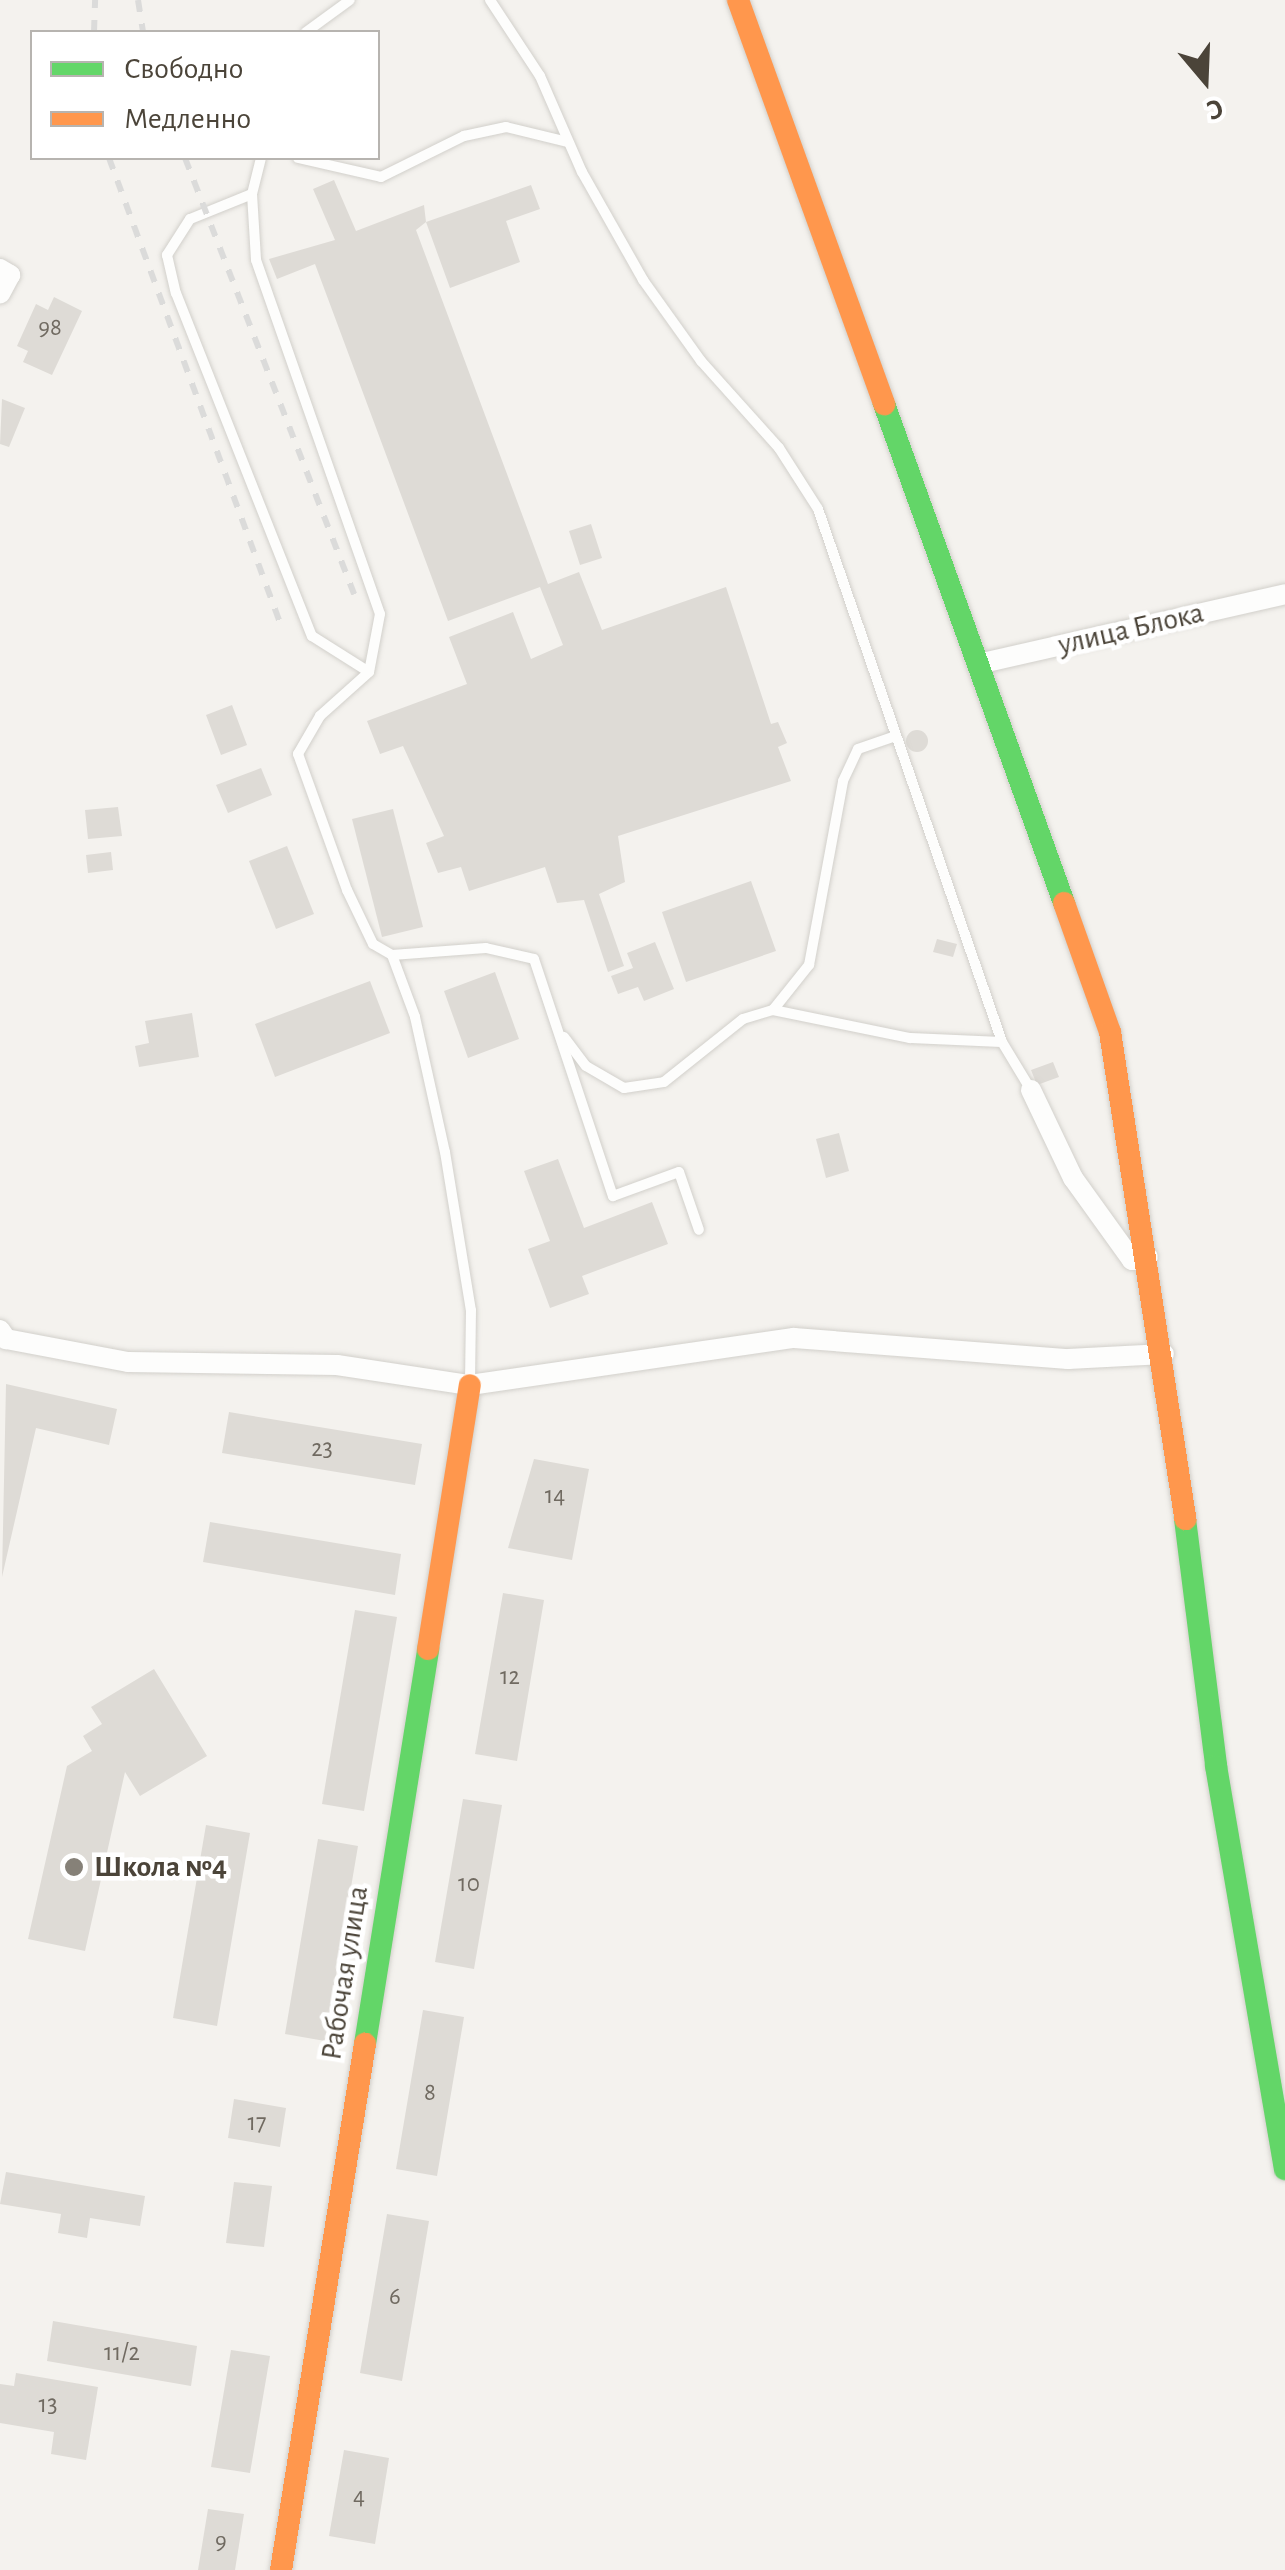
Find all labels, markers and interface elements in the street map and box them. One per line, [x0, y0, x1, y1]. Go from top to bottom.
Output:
legend [30, 30, 380, 160]
north arrow [1155, 30, 1255, 130]
text: Свободно [124, 54, 243, 84]
text: С [1203, 93, 1227, 124]
text: Медленно [124, 104, 251, 134]
house number: 98 [38, 313, 62, 343]
street label: улица Блока [1055, 595, 1207, 663]
house number: 23 [311, 1434, 333, 1464]
house number: 14 [545, 1481, 565, 1511]
house number: 12 [500, 1662, 520, 1692]
place label: Школа №4 [94, 1849, 227, 1885]
marker: Школа №4 [63, 1856, 85, 1878]
house number: 10 [458, 1869, 480, 1899]
street label: Рабочая улица [313, 1883, 377, 2063]
house number: 8 [424, 2078, 436, 2108]
house number: 17 [247, 2108, 267, 2138]
house number: 6 [389, 2282, 401, 2312]
house number: 11/2 [104, 2338, 140, 2368]
house number: 13 [39, 2390, 57, 2420]
house number: 4 [353, 2482, 365, 2512]
house number: 9 [215, 2527, 227, 2557]

